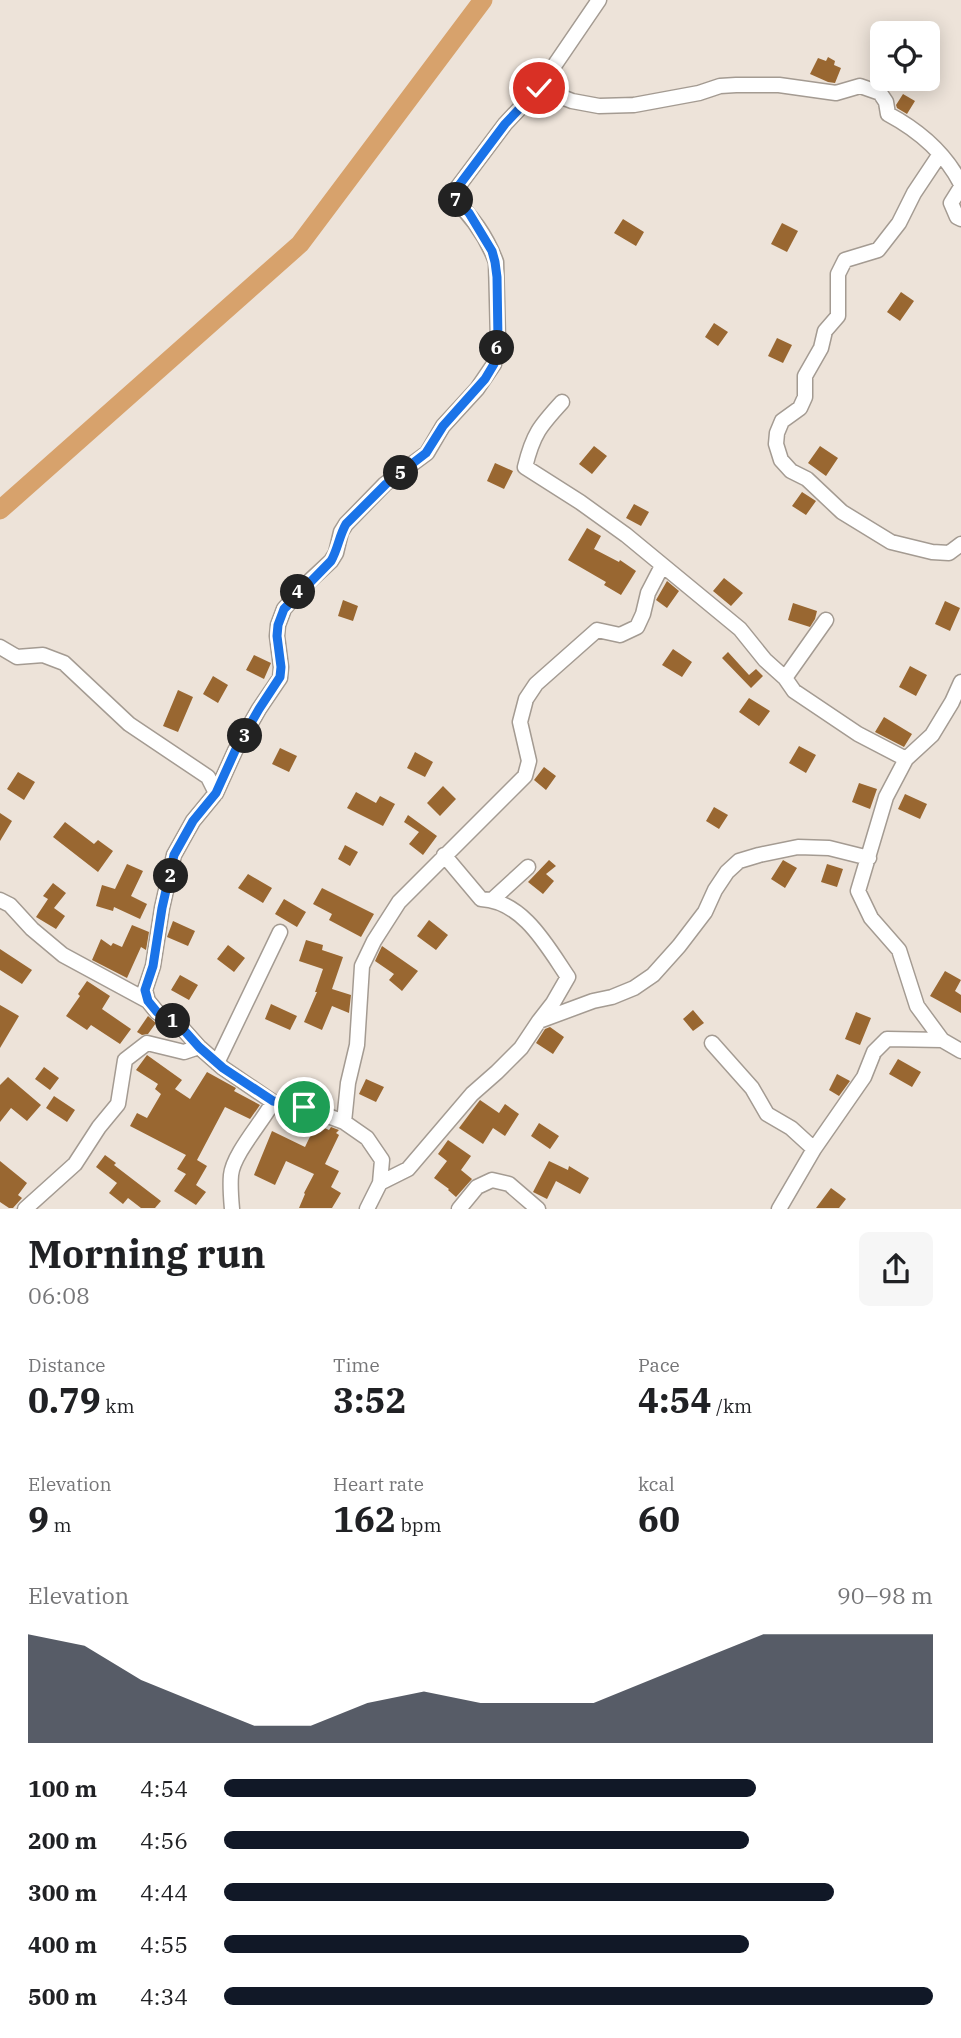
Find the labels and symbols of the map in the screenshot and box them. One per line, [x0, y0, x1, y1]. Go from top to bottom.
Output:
pin [509, 58, 569, 118]
pin: 7 [438, 182, 474, 218]
pin: 6 [480, 330, 514, 366]
pin: 5 [384, 456, 418, 490]
pin: 4 [280, 574, 316, 610]
pin: 3 [228, 718, 262, 754]
pin: 2 [154, 858, 188, 894]
pin: 1 [156, 1004, 190, 1038]
pin [274, 1077, 334, 1137]

